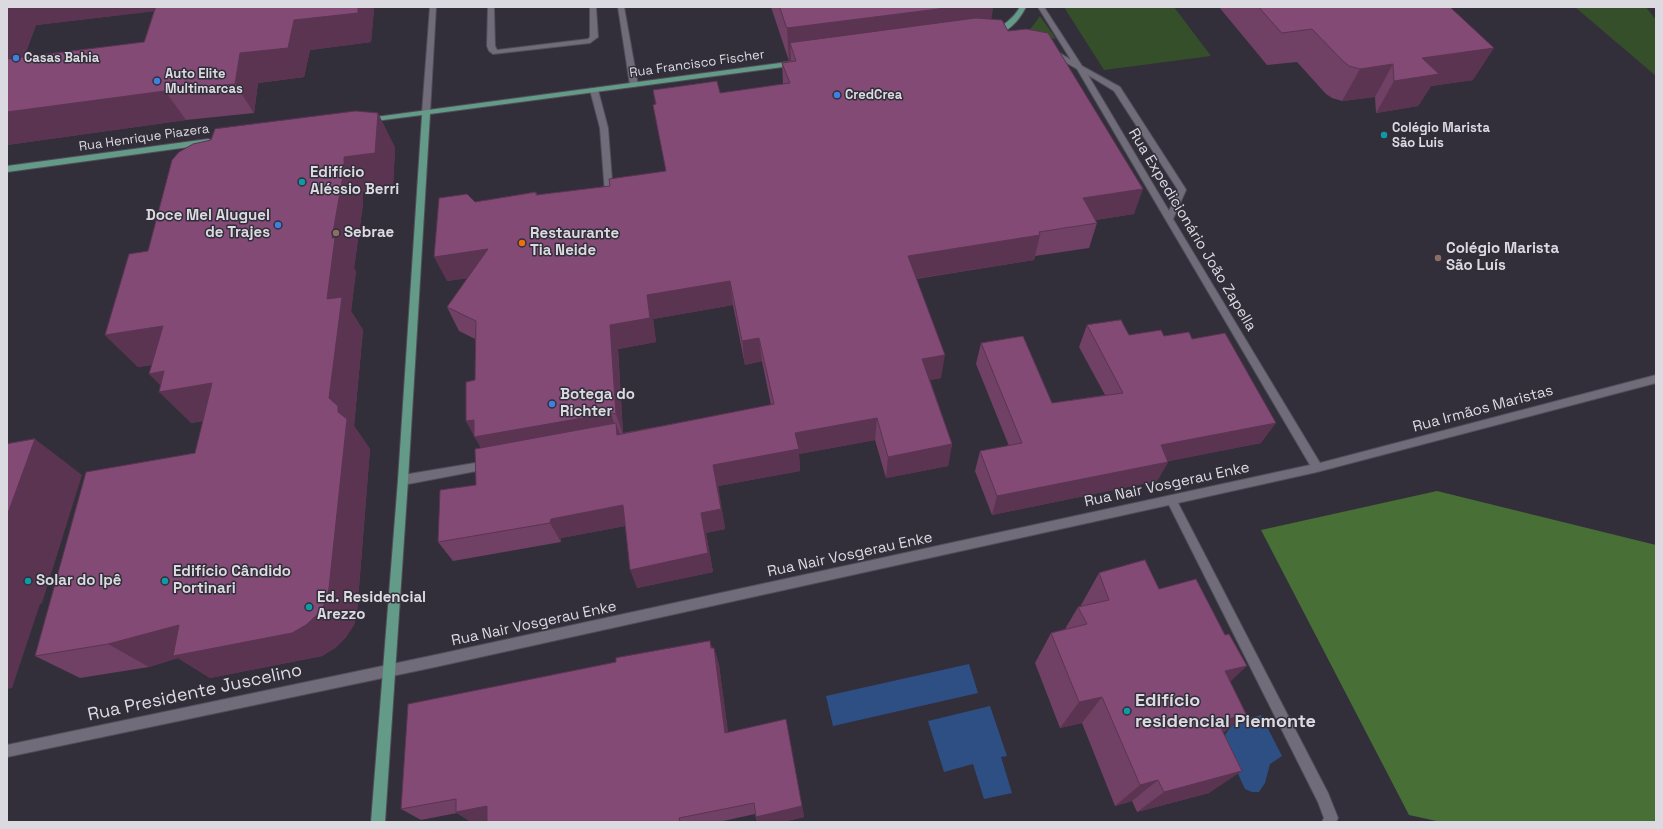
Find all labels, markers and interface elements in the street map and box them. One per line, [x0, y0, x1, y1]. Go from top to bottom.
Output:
street label: Rua Francisco Fischer [628, 47, 766, 81]
place label: Casas Bahia [24, 50, 99, 66]
marker: Casas Bahia [11, 53, 21, 63]
place label: Auto Elite Multimarcas [165, 66, 243, 97]
marker: Auto Elite Multimarcas [152, 76, 162, 86]
place label: CredCrea [845, 87, 902, 103]
marker: CredCrea [832, 90, 842, 100]
place label: Colégio Marista São Luis [1392, 120, 1490, 151]
street label: Rua Henrique Piazera [78, 121, 210, 155]
street label: Rua Expedicionário João Zapella [1124, 125, 1260, 335]
marker: Colégio Marista São Luis [1379, 130, 1389, 140]
place label: Edifício Aléssio Berri [310, 164, 399, 199]
marker: Edifício Aléssio Berri [297, 177, 307, 187]
place label: Doce Mel Aluguel de Trajes [146, 207, 270, 242]
marker: Doce Mel Aluguel de Trajes [273, 220, 283, 230]
place label: Sebrae [344, 224, 394, 242]
place label: Restaurante Tia Neide [530, 225, 619, 260]
marker: Sebrae [331, 228, 341, 238]
marker: Restaurante Tia Neide [517, 238, 527, 248]
place label: Colégio Marista São Luís [1446, 240, 1559, 275]
marker: Colégio Marista São Luís [1433, 253, 1443, 263]
street label: Rua Irmãos Maristas [1411, 382, 1555, 436]
place label: Botega do Richter [560, 386, 635, 421]
marker: Botega do Richter [547, 399, 557, 409]
street label: Rua Nair Vosgerau Enke [1083, 459, 1251, 511]
street label: Rua Nair Vosgerau Enke [766, 529, 934, 581]
place label: Edifício Cândido Portinari [173, 563, 291, 598]
place label: Solar do Ipê [36, 572, 121, 590]
marker: Solar do Ipê [23, 576, 33, 586]
marker: Edifício Cândido Portinari [160, 576, 170, 586]
place label: Ed. Residencial Arezzo [317, 589, 426, 624]
street label: Rua Nair Vosgerau Enke [450, 598, 618, 650]
marker: Ed. Residencial Arezzo [304, 602, 314, 612]
street label: Rua Presidente Juscelino [86, 660, 304, 726]
place label: Edifício residencial Piemonte [1135, 690, 1316, 732]
marker: Edifício residencial Piemonte [1122, 706, 1132, 716]

